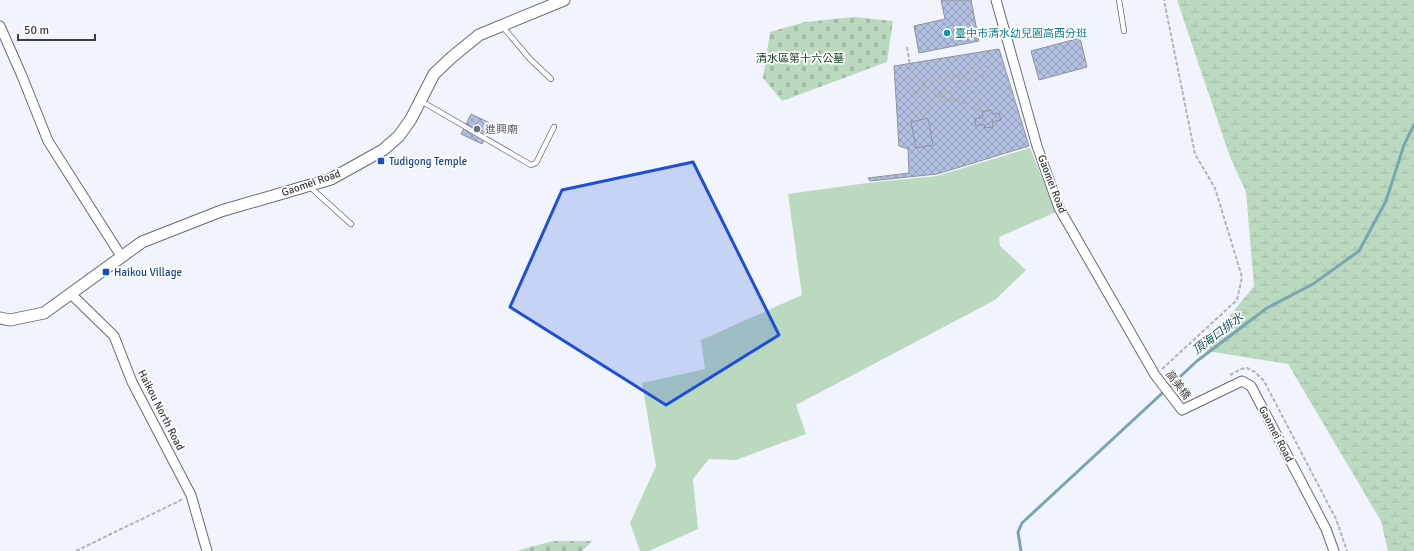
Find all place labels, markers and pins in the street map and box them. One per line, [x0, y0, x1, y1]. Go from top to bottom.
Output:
place label: 臺中市清水幼兒園高西分班 [955, 27, 1087, 40]
marker: 臺中市清水幼兒園高西分班 [942, 28, 952, 38]
place label: 進興廟 [485, 123, 518, 136]
marker: 進興廟 [472, 124, 482, 134]
place label: Tudigong Temple [389, 155, 467, 168]
marker: Tudigong Temple [376, 156, 386, 166]
place label: Haikou Village [114, 266, 182, 279]
marker: Haikou Village [101, 267, 111, 277]

